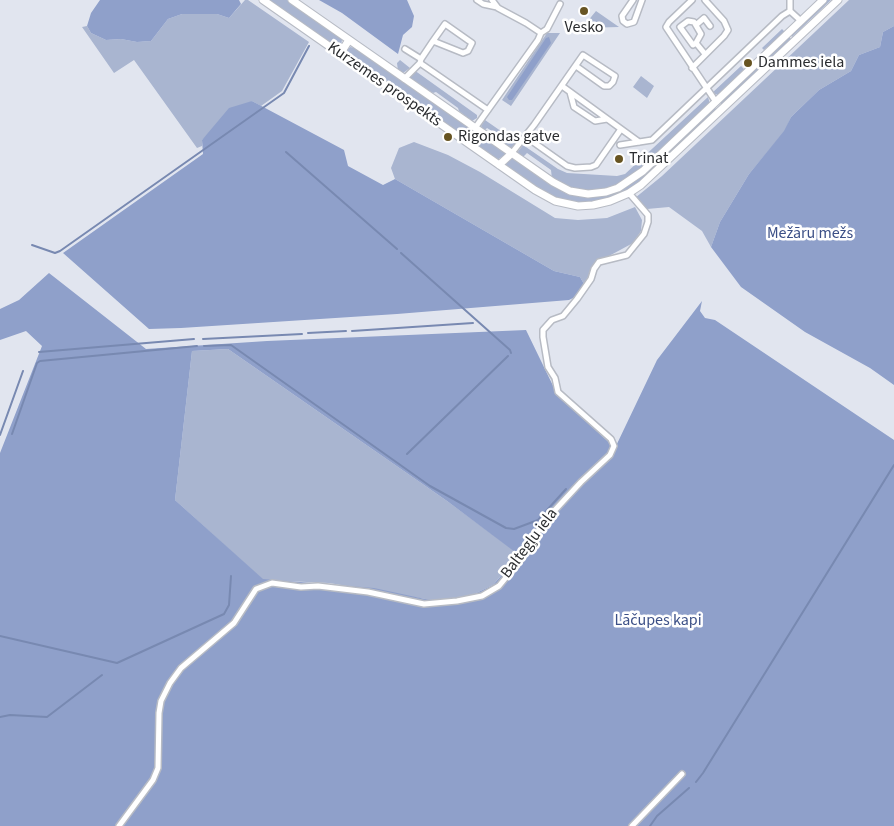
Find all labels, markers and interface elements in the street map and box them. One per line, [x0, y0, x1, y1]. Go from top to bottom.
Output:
marker: Vesko [578, 5, 590, 17]
place label: Vesko [565, 18, 603, 38]
street label: Kurzemes prospekts [323, 38, 445, 132]
place label: Dammes iela [758, 53, 844, 73]
marker: Dammes iela [742, 57, 754, 69]
place label: Rigondas gatve [458, 127, 560, 147]
marker: Rigondas gatve [442, 131, 454, 143]
place label: Trinat [629, 149, 668, 169]
marker: Trinat [613, 153, 625, 165]
park label: Mežāru mežs [767, 224, 853, 244]
street label: Baltegļu iela [497, 505, 563, 583]
park label: Lāčupes kapi [614, 611, 702, 631]

